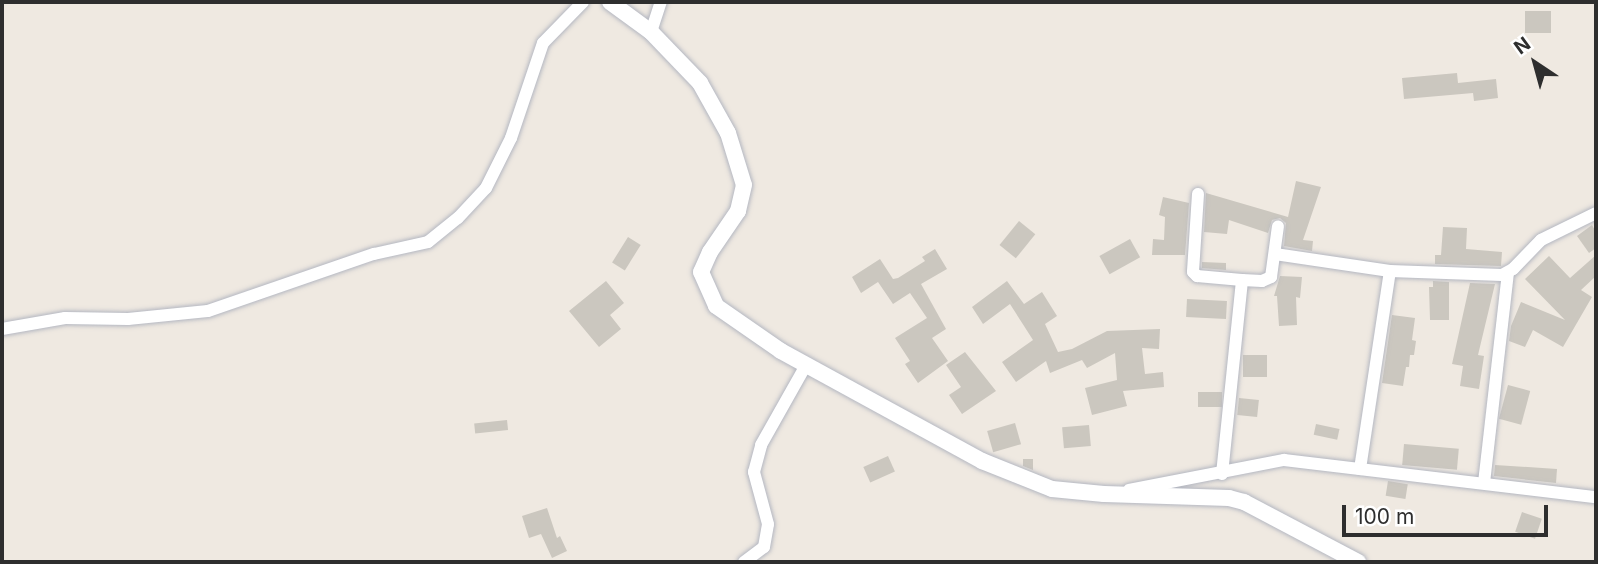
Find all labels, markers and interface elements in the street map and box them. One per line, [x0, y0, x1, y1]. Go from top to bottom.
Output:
north arrow [1500, 28, 1570, 98]
text: N [1510, 32, 1535, 59]
scale bar [1346, 490, 1552, 534]
text: 100 m [1355, 504, 1414, 529]

